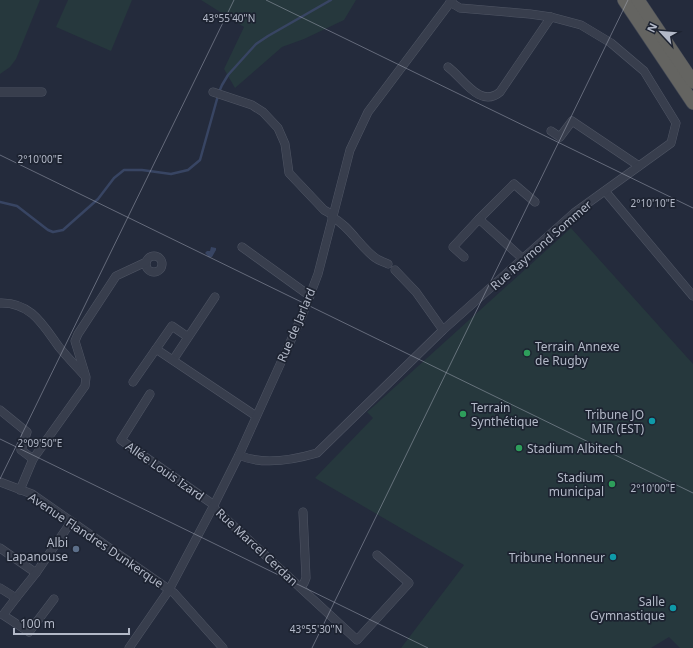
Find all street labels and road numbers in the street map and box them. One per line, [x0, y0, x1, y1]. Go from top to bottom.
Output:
street label: Rue Raymond Sommer [487, 196, 595, 294]
street label: Rue de Jarlard [273, 285, 319, 365]
street label: Allée Louis Izard [122, 438, 208, 504]
street label: Avenue Flandres Dunkerque [25, 488, 167, 592]
street label: Rue Marcel Cerdan [212, 504, 302, 590]

